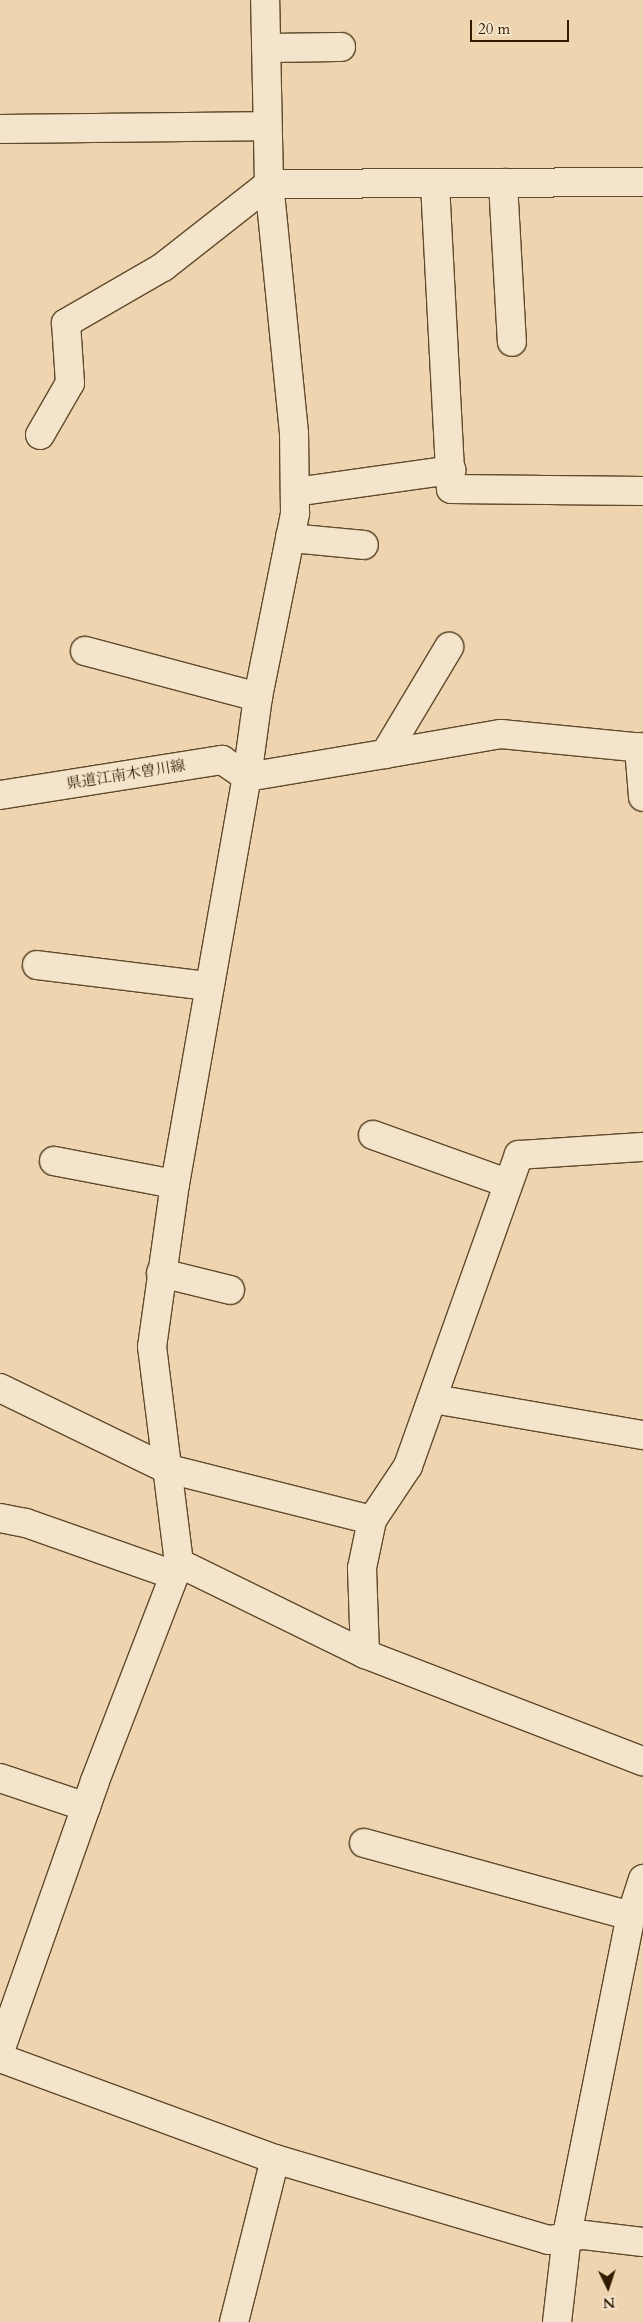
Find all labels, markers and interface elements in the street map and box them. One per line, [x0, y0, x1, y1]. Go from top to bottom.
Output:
scale bar [473, 10, 572, 42]
text: 20 m [478, 19, 510, 39]
street label: 県道江南木曽川線 [65, 757, 187, 793]
north arrow [583, 2262, 633, 2312]
text: N [602, 2293, 616, 2312]

